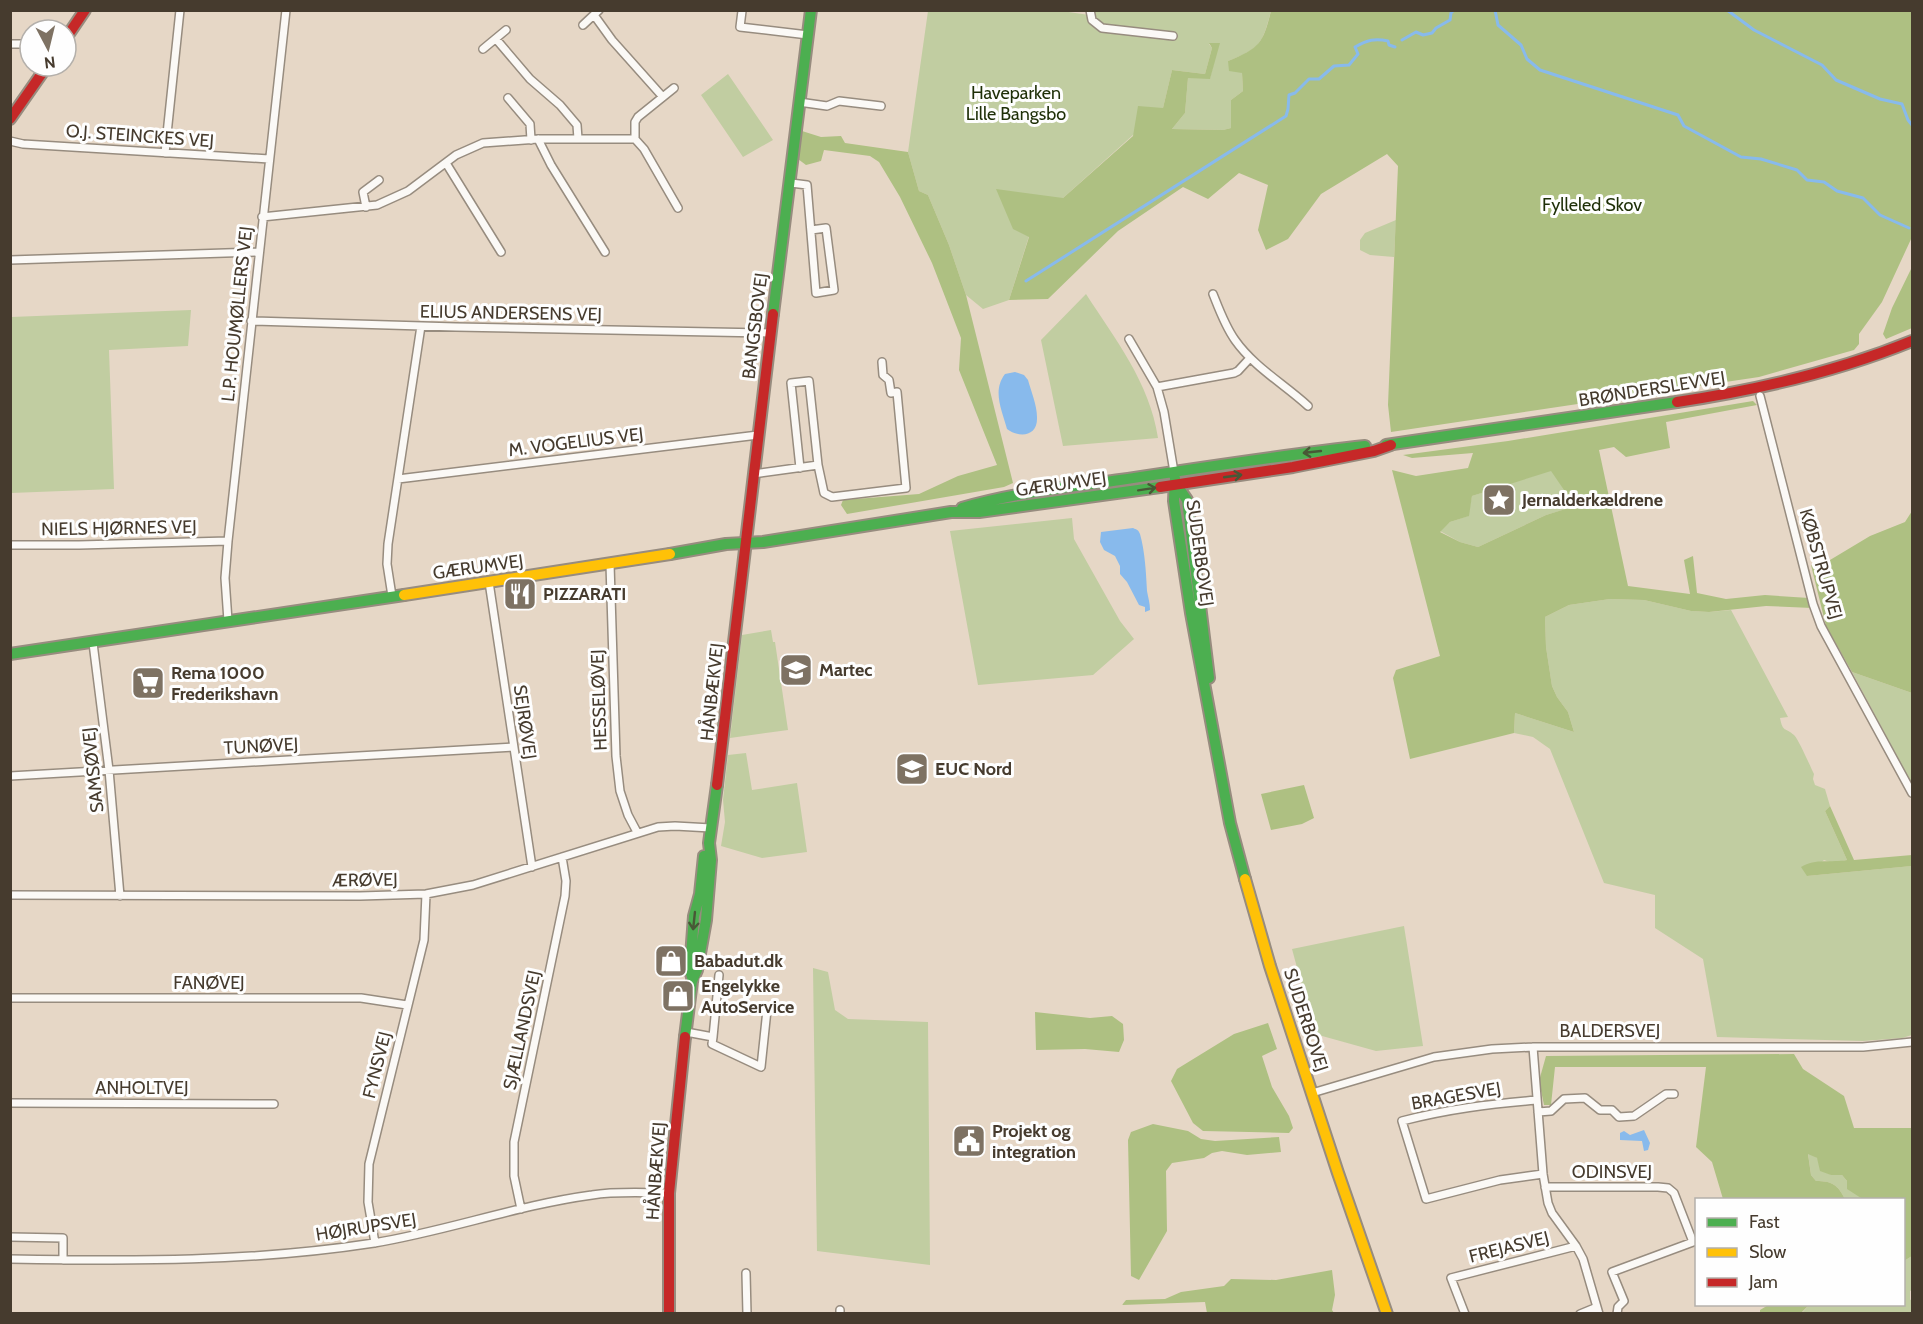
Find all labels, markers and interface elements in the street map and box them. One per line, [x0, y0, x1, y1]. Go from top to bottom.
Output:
north arrow [18, 18, 78, 78]
text: N [43, 52, 57, 73]
park label: Haveparken Lille Bangsbo [966, 82, 1066, 125]
street label: O.J. STEINCKES VEJ [65, 120, 215, 152]
park label: Fylleled Skov [1542, 194, 1642, 216]
street label: L.P. HOUMØLLERS VEJ [217, 225, 257, 403]
street label: BANGSBOVEJ [738, 272, 772, 380]
street label: ELIUS ANDERSENS VEJ [420, 300, 602, 326]
street label: BRØNDERSLEVVEJ [1577, 367, 1727, 411]
street label: M. VOGELIUS VEJ [507, 423, 645, 461]
one-way arrow [1302, 447, 1322, 458]
street label: GÆRUMVEJ [1014, 467, 1108, 501]
one-way arrow [1223, 470, 1243, 481]
place icon: Jernalderkældrene [1481, 482, 1517, 518]
one-way arrow [1136, 483, 1156, 494]
place label: Jernalderkældrene [1521, 489, 1663, 511]
street label: SUDERBOVEJ [1182, 498, 1218, 608]
street label: KØBSTRUPVEJ [1795, 506, 1847, 622]
street label: NIELS HJØRNES VEJ [41, 516, 197, 540]
street label: GÆRUMVEJ [431, 550, 525, 584]
restaurant icon: PIZZARATI [502, 576, 538, 612]
place label: PIZZARATI [543, 583, 626, 605]
street label: HÅNBÆKVEJ [696, 642, 728, 742]
street label: HESSELØVEJ [586, 649, 612, 751]
school or university icon: Martec [778, 652, 814, 688]
place label: Martec [819, 659, 872, 681]
place label: Rema 1000 Frederikshavn [171, 662, 278, 705]
supermarket icon: Rema 1000 Frederikshavn [130, 665, 166, 701]
street label: SEJRØVEJ [509, 683, 541, 761]
street label: SAMSØVEJ [78, 726, 108, 814]
street label: TUNØVEJ [223, 733, 299, 759]
school or university icon: EUC Nord [894, 751, 930, 787]
place label: EUC Nord [935, 758, 1012, 780]
street label: ÆRØVEJ [331, 868, 398, 892]
one-way arrow [688, 910, 699, 930]
shop icon: Babadut.dk [653, 943, 689, 979]
place label: Babadut.dk [694, 950, 783, 972]
street label: SUDERBOVEJ [1279, 966, 1333, 1074]
street label: SJÆLLANDSVEJ [499, 968, 545, 1092]
street label: FANØVEJ [173, 972, 245, 994]
place label: Engelykke AutoService [701, 975, 794, 1018]
shop icon: Engelykke AutoService [660, 978, 696, 1014]
street label: BALDERSVEJ [1560, 1020, 1660, 1042]
street label: FYNSVEJ [358, 1029, 396, 1101]
street label: ANHOLTVEJ [95, 1077, 189, 1099]
street label: BRAGESVEJ [1409, 1077, 1503, 1115]
place label: Projekt og integration [992, 1120, 1076, 1163]
street label: HÅNBÆKVEJ [642, 1121, 670, 1221]
public building icon: Projekt og integration [951, 1123, 987, 1159]
street label: ODINSVEJ [1572, 1161, 1652, 1183]
legend [1695, 1198, 1905, 1306]
street label: HØJRUPSVEJ [314, 1208, 418, 1246]
text: Fast [1749, 1211, 1780, 1233]
street label: FREJASVEJ [1467, 1226, 1551, 1268]
text: Slow [1749, 1241, 1786, 1263]
text: Jam [1748, 1271, 1778, 1293]

